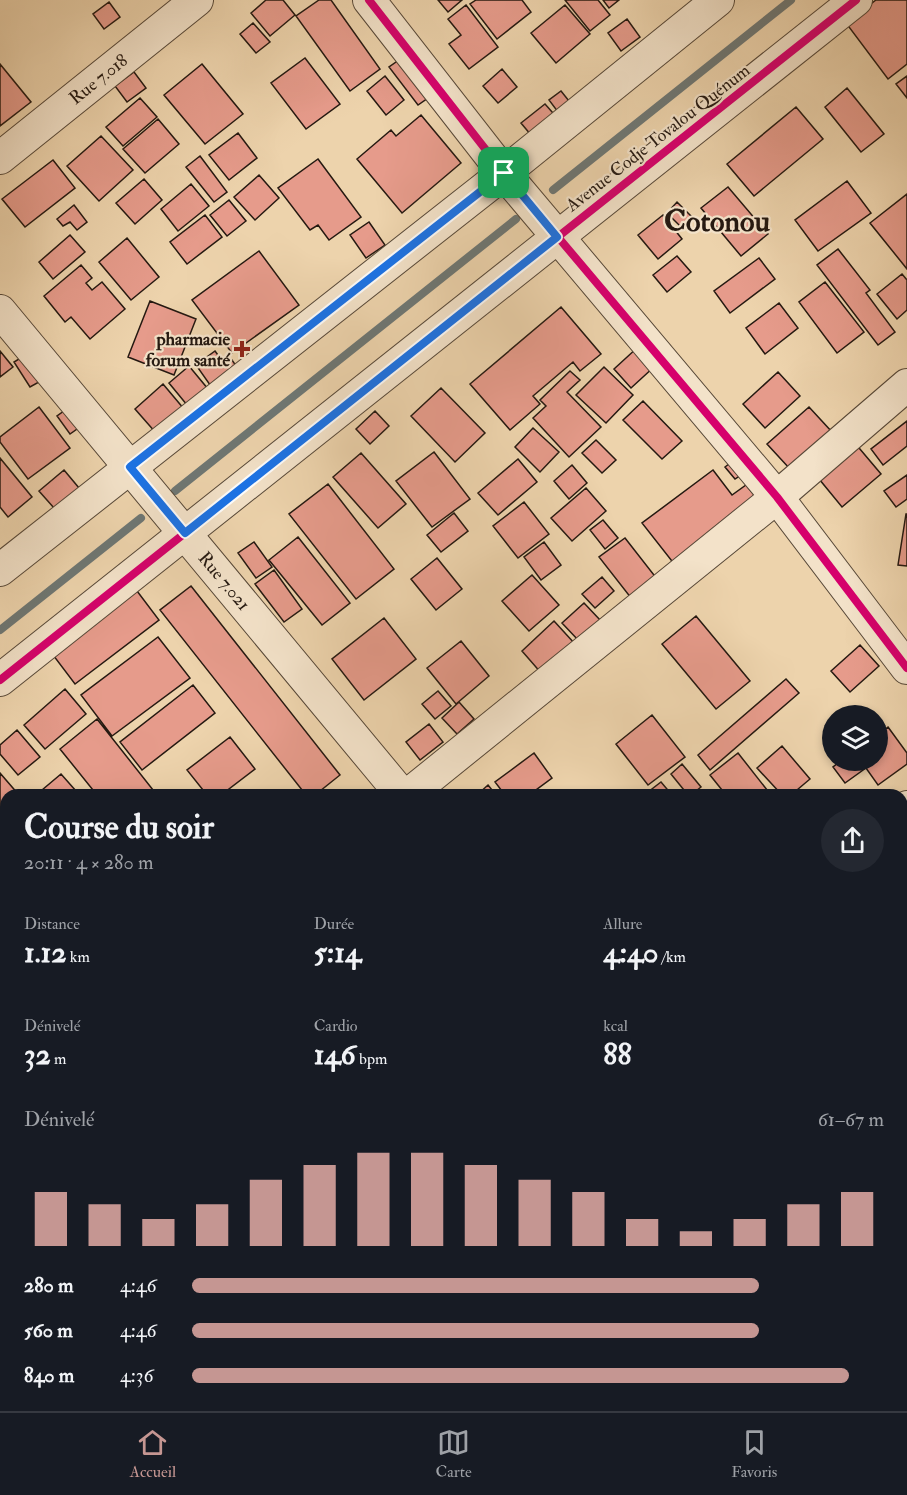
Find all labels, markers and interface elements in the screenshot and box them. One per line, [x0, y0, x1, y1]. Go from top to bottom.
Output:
street label: Rue 7.018 [64, 49, 132, 110]
street label: Avenue Codje Tovalou Quénum [561, 59, 755, 218]
pin [478, 147, 529, 198]
icon: arrive [487, 156, 520, 189]
district label: Cotonou [664, 203, 770, 240]
place label: pharmacie forum santé [146, 328, 230, 372]
marker: pharmacie forum santé [235, 342, 249, 356]
street label: Rue 7.021 [193, 547, 255, 615]
map controls [822, 705, 888, 771]
button: layers [822, 705, 888, 771]
text: Course du soir [24, 807, 214, 848]
button: share [821, 809, 884, 872]
text: 20:11 · 4 × 280 m [24, 850, 153, 875]
text: Distance [24, 914, 80, 934]
text: Durée [314, 914, 354, 934]
text: Allure [603, 914, 643, 934]
text: 1.12 [24, 934, 66, 971]
text: 5:14 [314, 934, 361, 971]
text: 4:40 [603, 934, 658, 971]
text: km [66, 947, 90, 967]
text: /km [658, 947, 686, 967]
text: Dénivelé [24, 1016, 80, 1036]
text: Cardio [314, 1016, 358, 1036]
text: kcal [603, 1016, 628, 1036]
text: 32 [24, 1036, 51, 1073]
text: 146 [314, 1036, 356, 1073]
text: 88 [603, 1036, 631, 1073]
text: m [51, 1049, 67, 1069]
text: bpm [356, 1049, 387, 1069]
text: Dénivelé [24, 1107, 94, 1132]
text: 61–67 m [818, 1107, 884, 1132]
text: 280 m [24, 1273, 74, 1298]
text: 4:46 [120, 1273, 157, 1298]
text: 560 m [24, 1318, 73, 1343]
text: 4:46 [120, 1318, 157, 1343]
text: 840 m [24, 1363, 74, 1388]
text: 4:36 [120, 1363, 154, 1388]
tab: Accueil [130, 1426, 176, 1482]
tab: Carte [436, 1426, 472, 1482]
tab: Favoris [731, 1426, 777, 1482]

